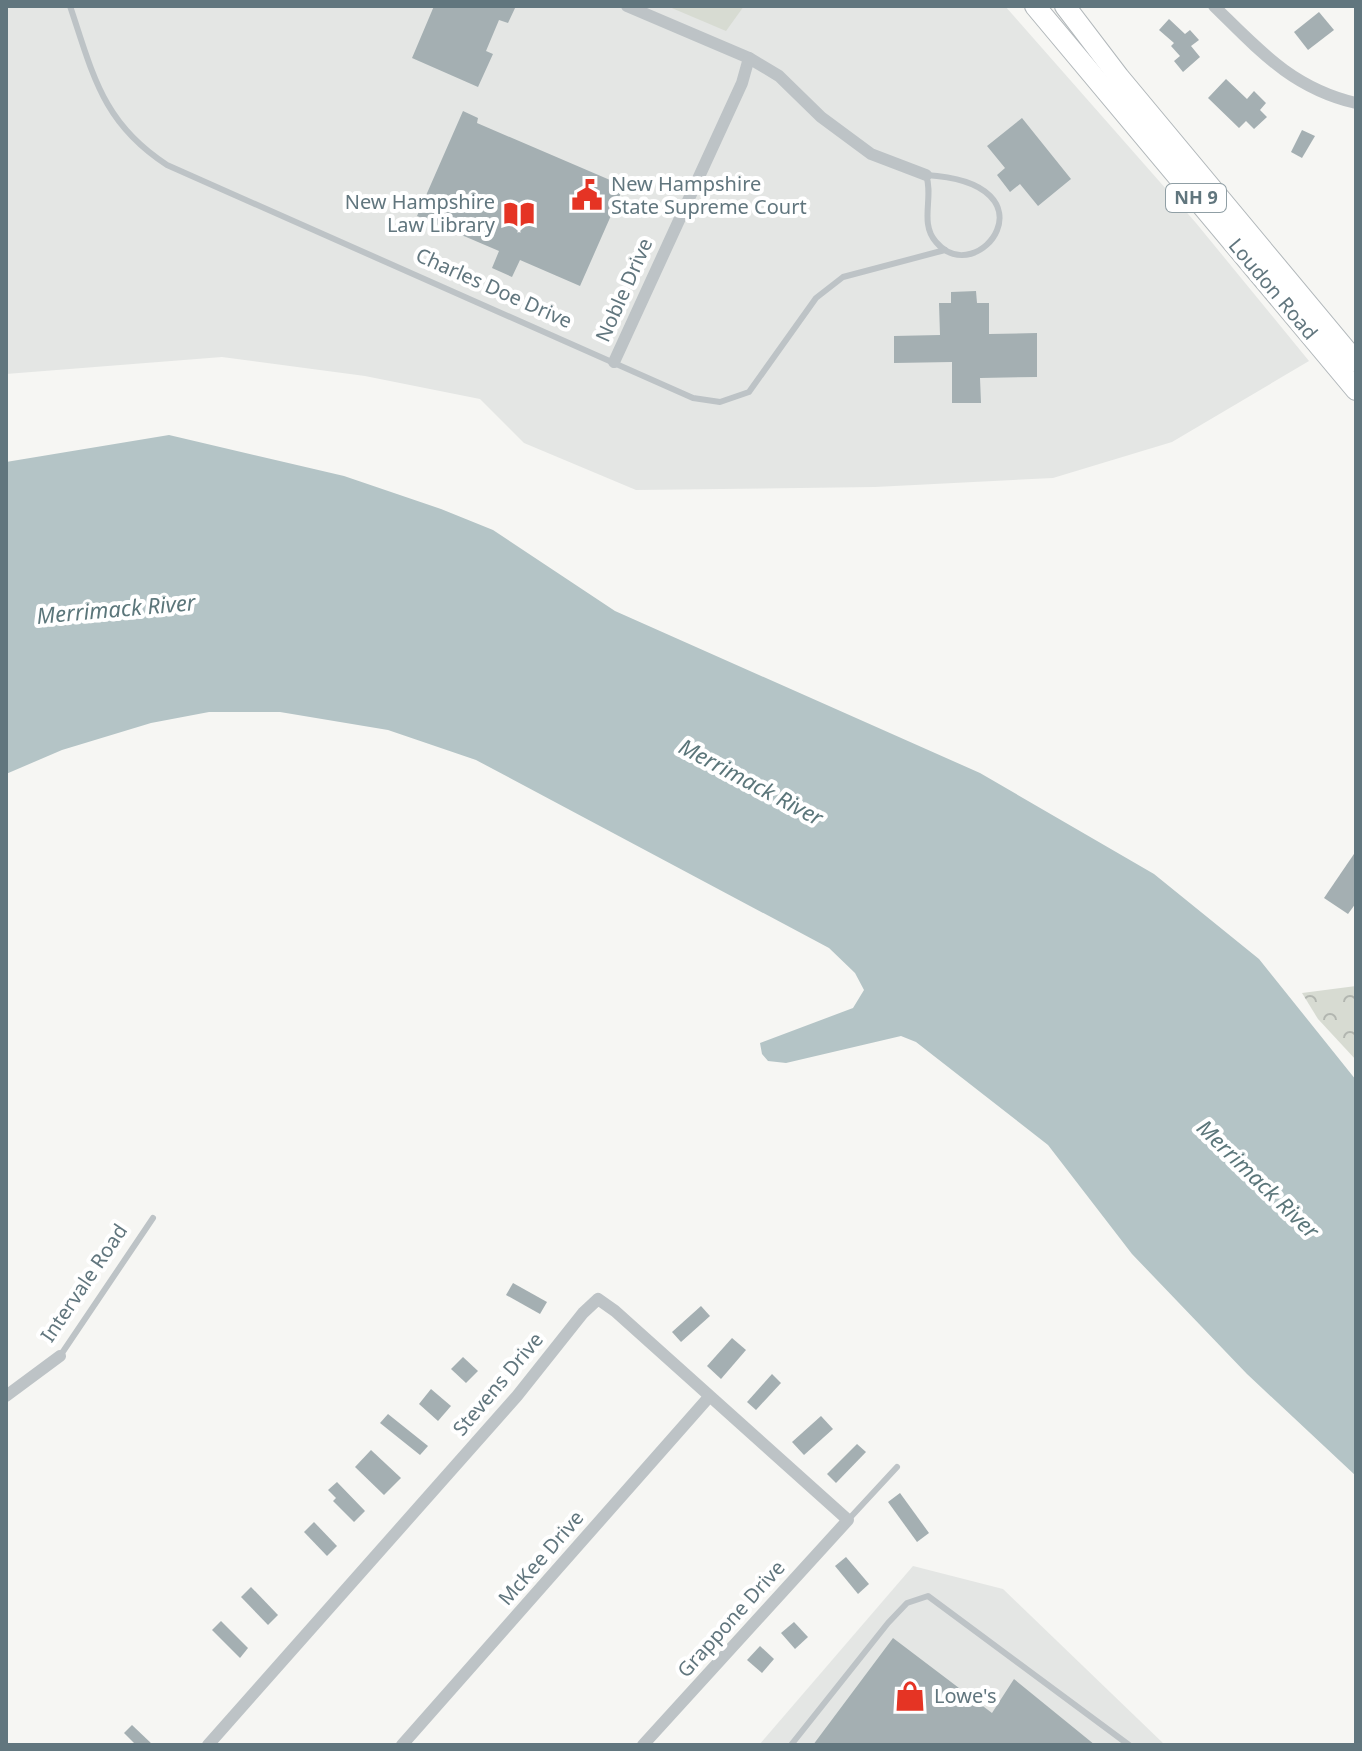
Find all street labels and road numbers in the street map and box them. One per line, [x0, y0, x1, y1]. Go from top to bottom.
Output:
road number: NH 9 [1166, 184, 1226, 212]
street label: Loudon Road [1223, 232, 1324, 345]
street label: Noble Drive [589, 234, 658, 346]
street label: Charles Doe Drive [412, 241, 577, 334]
street label: Intervale Road [34, 1218, 133, 1347]
street label: Stevens Drive [446, 1326, 549, 1441]
street label: McKee Drive [492, 1505, 589, 1611]
street label: Grappone Drive [671, 1554, 790, 1683]

